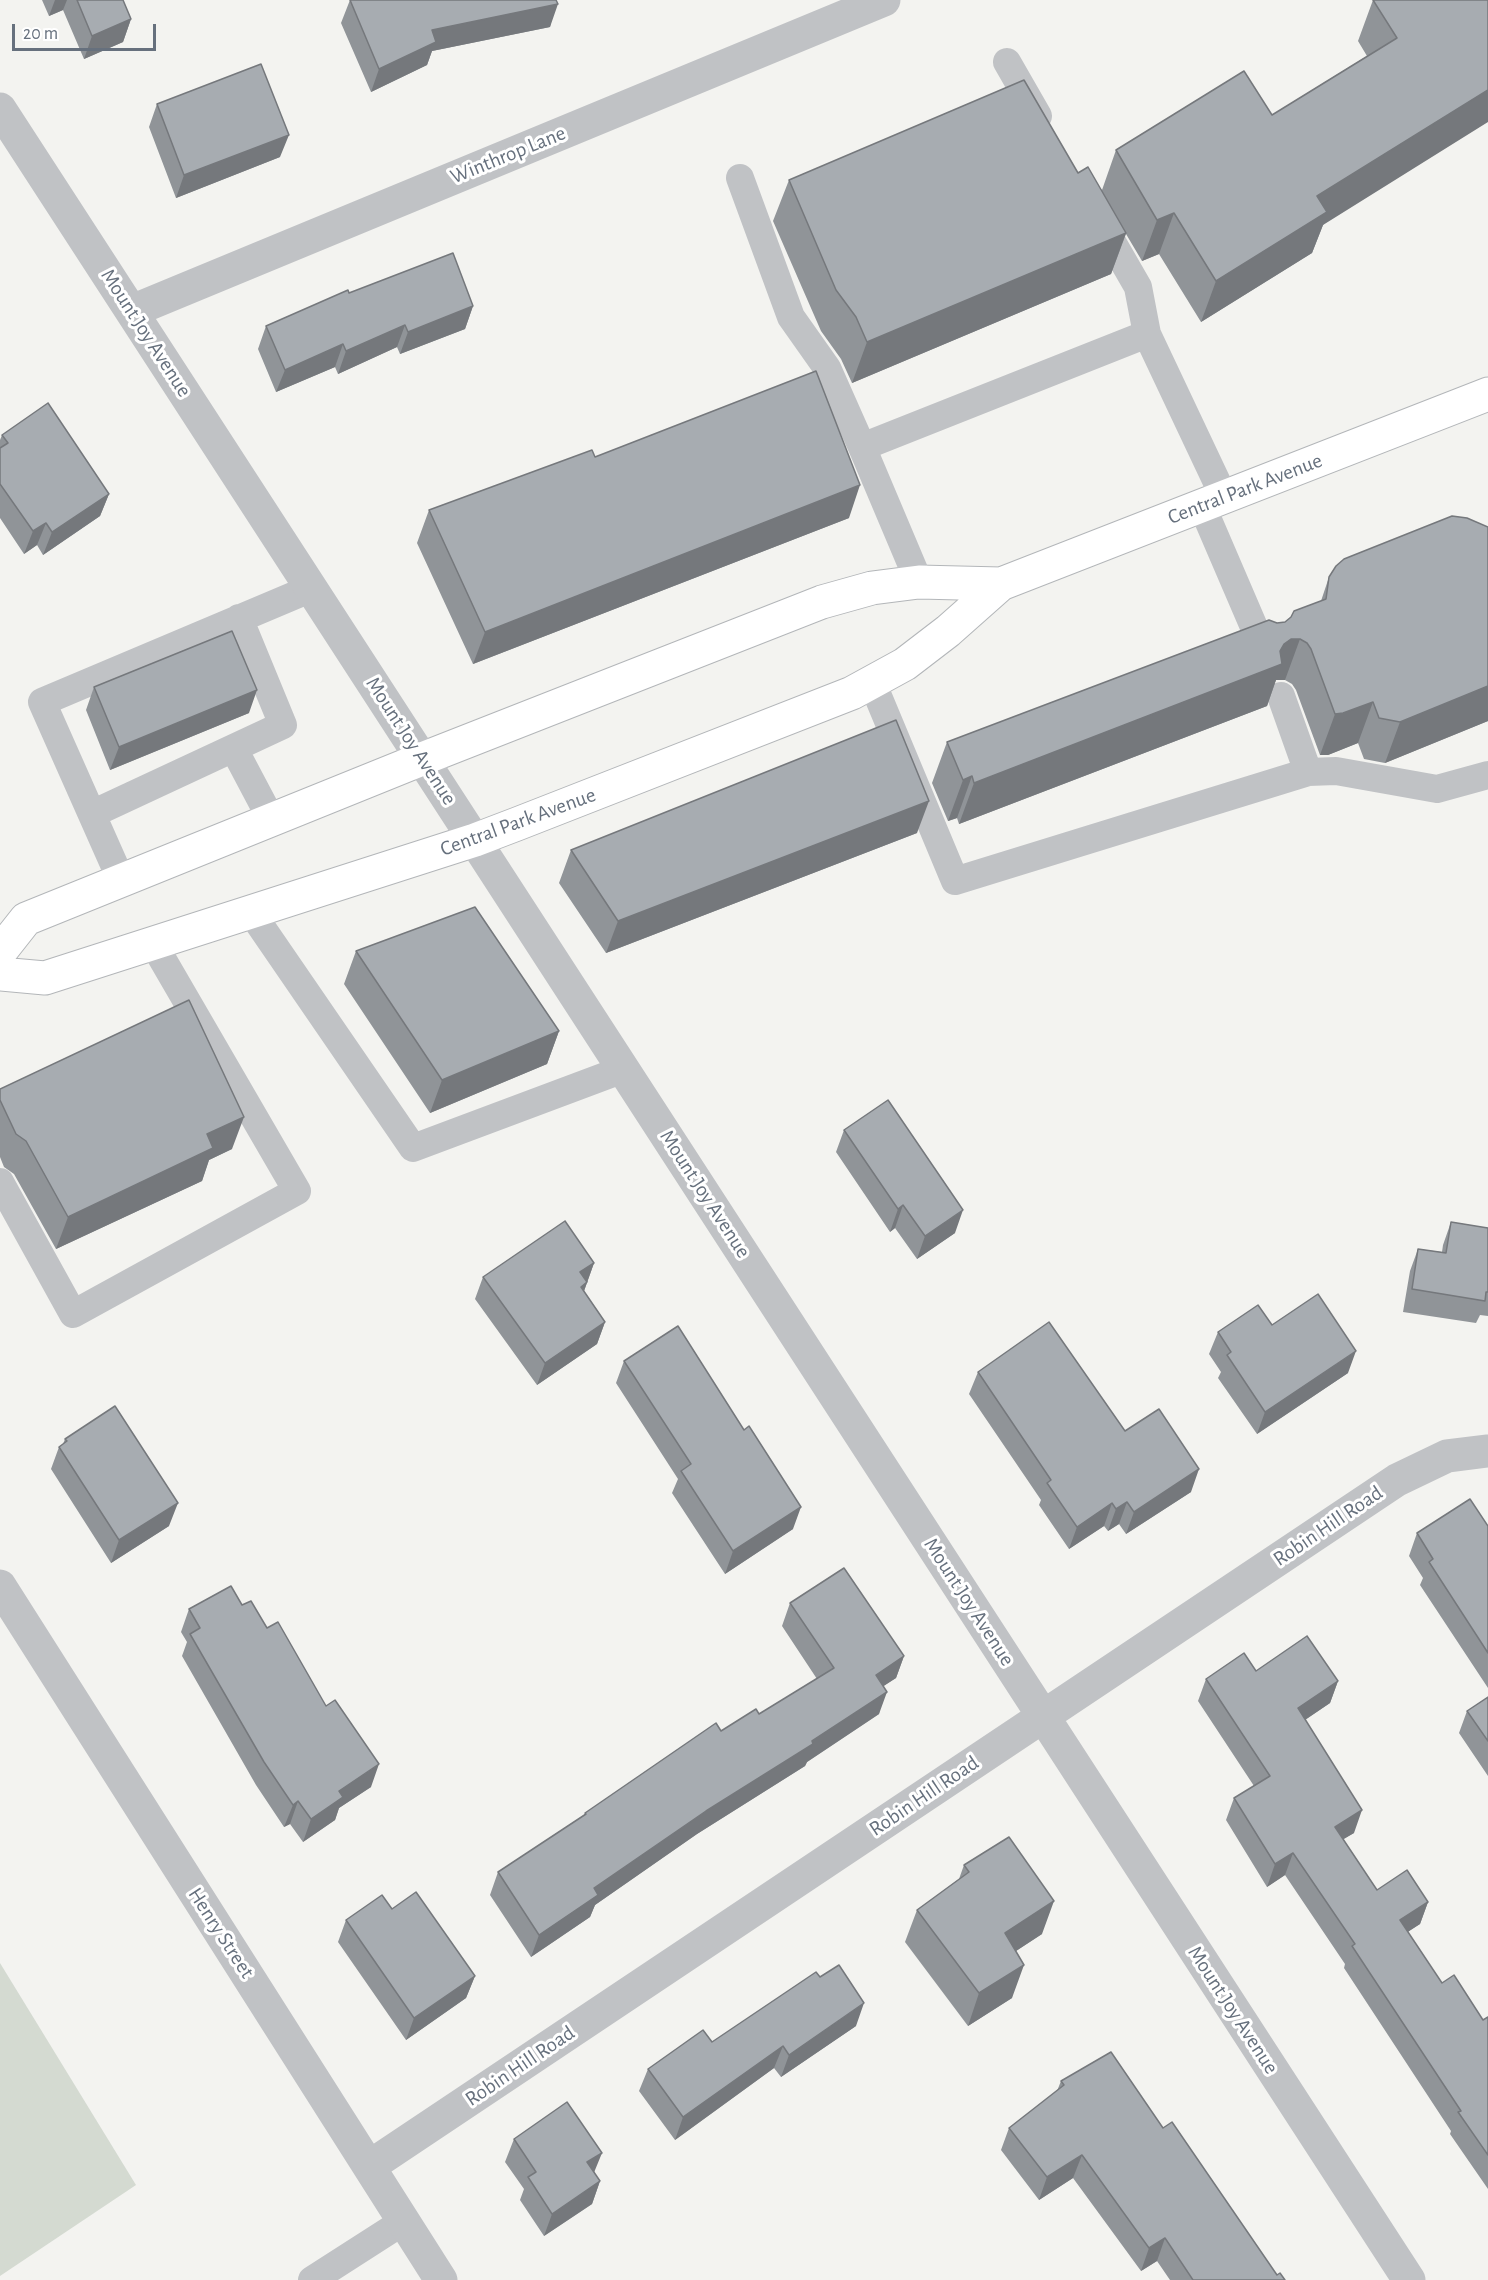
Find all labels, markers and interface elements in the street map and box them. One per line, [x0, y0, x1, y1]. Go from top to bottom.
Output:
scale bar [15, 12, 159, 50]
text: 20 m [23, 25, 58, 43]
street label: Winthrop Lane [447, 120, 569, 190]
street label: Mount Joy Avenue [95, 264, 197, 402]
street label: Central Park Avenue [1164, 448, 1326, 530]
street label: Mount Joy Avenue [360, 672, 462, 810]
street label: Central Park Avenue [437, 782, 599, 862]
street label: Mount Joy Avenue [654, 1125, 756, 1263]
street label: Robin Hill Road [1269, 1480, 1387, 1572]
street label: Mount Joy Avenue [918, 1533, 1020, 1671]
street label: Robin Hill Road [865, 1750, 983, 1842]
street label: Henry Street [182, 1883, 260, 1983]
street label: Mount Joy Avenue [1182, 1941, 1284, 2079]
street label: Robin Hill Road [461, 2020, 579, 2112]

